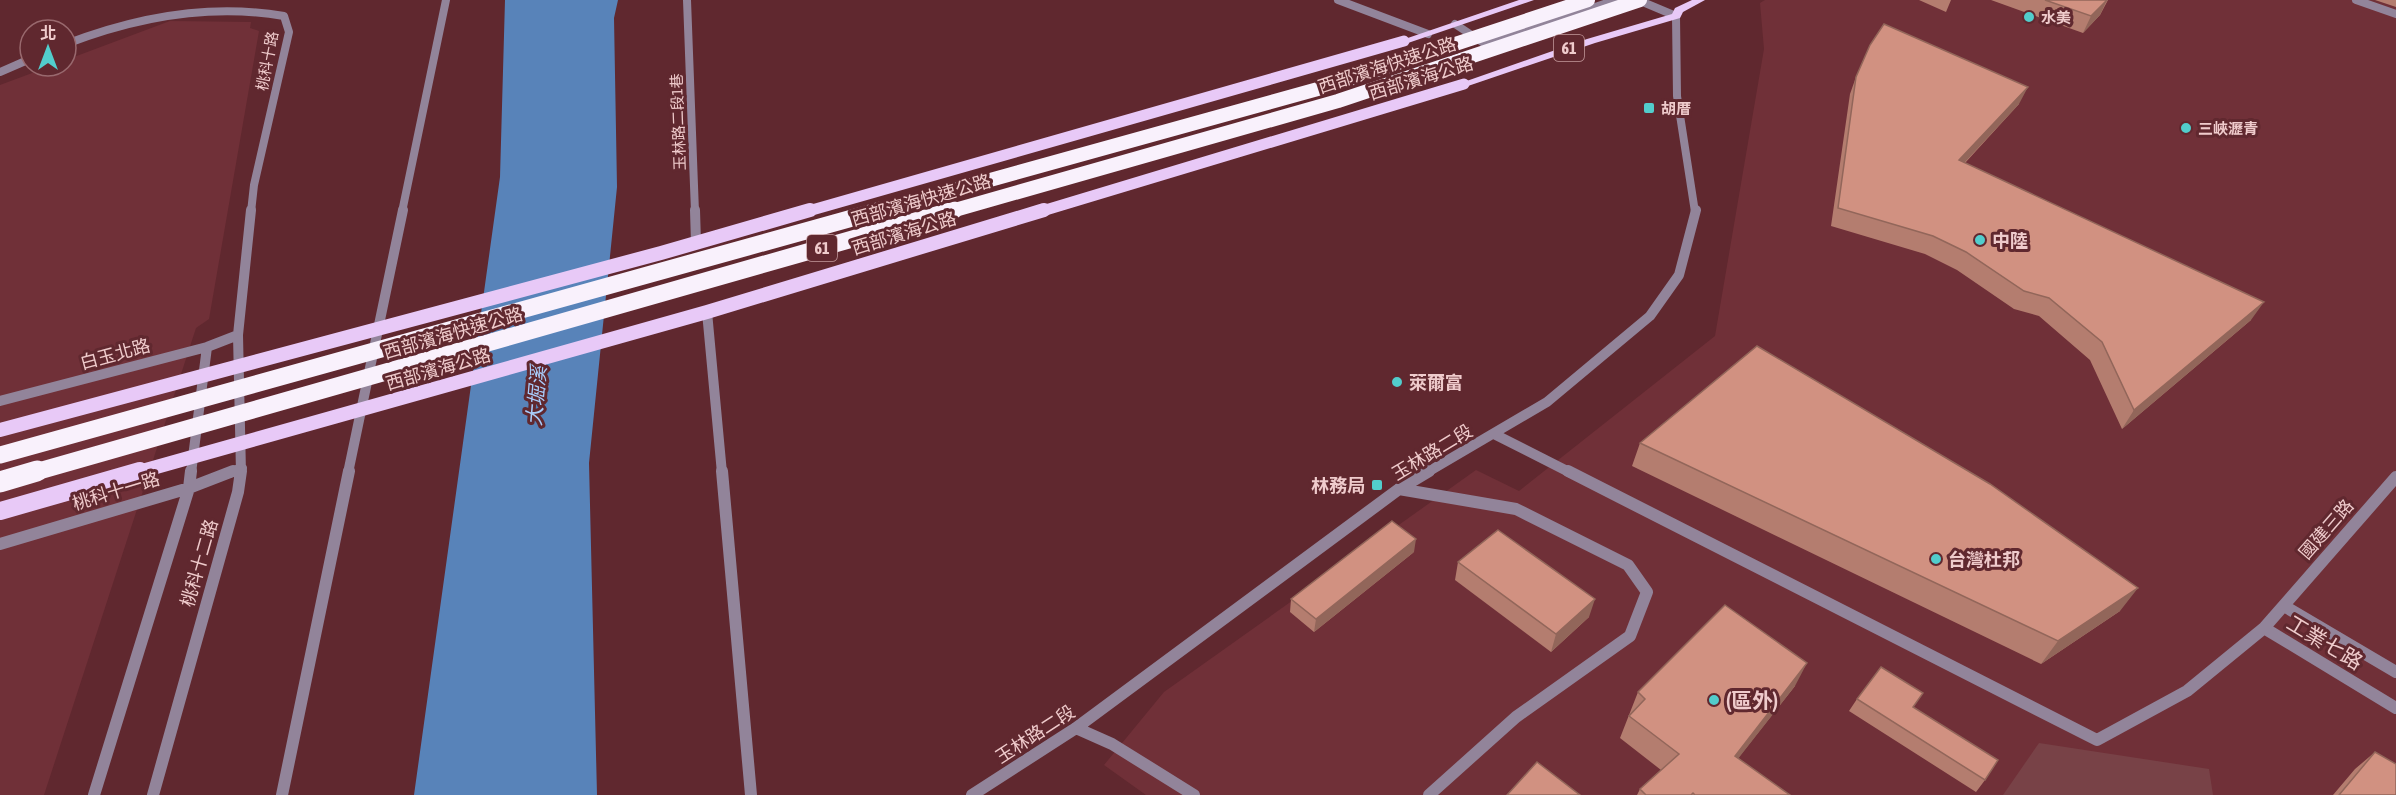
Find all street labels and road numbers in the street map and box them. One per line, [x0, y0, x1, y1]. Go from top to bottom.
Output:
street label: 桃科十路 [253, 30, 281, 92]
street label: 西部濱海快速公路 [1315, 33, 1459, 97]
road number: 61 [1554, 35, 1584, 61]
street label: 西部濱海公路 [1366, 52, 1476, 104]
street label: 玉林路二段1巷 [668, 73, 688, 171]
street label: 西部濱海快速公路 [849, 170, 993, 230]
street label: 西部濱海公路 [849, 207, 959, 259]
road number: 61 [807, 235, 837, 261]
street label: 西部濱海快速公路 [381, 303, 525, 363]
street label: 白玉北路 [78, 335, 152, 373]
street label: 西部濱海公路 [383, 344, 493, 394]
street label: 玉林路二段 [1388, 420, 1476, 484]
street label: 桃科十一路 [70, 468, 162, 514]
street label: 國建三路 [2294, 495, 2358, 563]
street label: 桃科十二路 [177, 517, 221, 609]
street label: 工業七路 [2283, 610, 2367, 674]
street label: 玉林路二段 [992, 701, 1078, 767]

